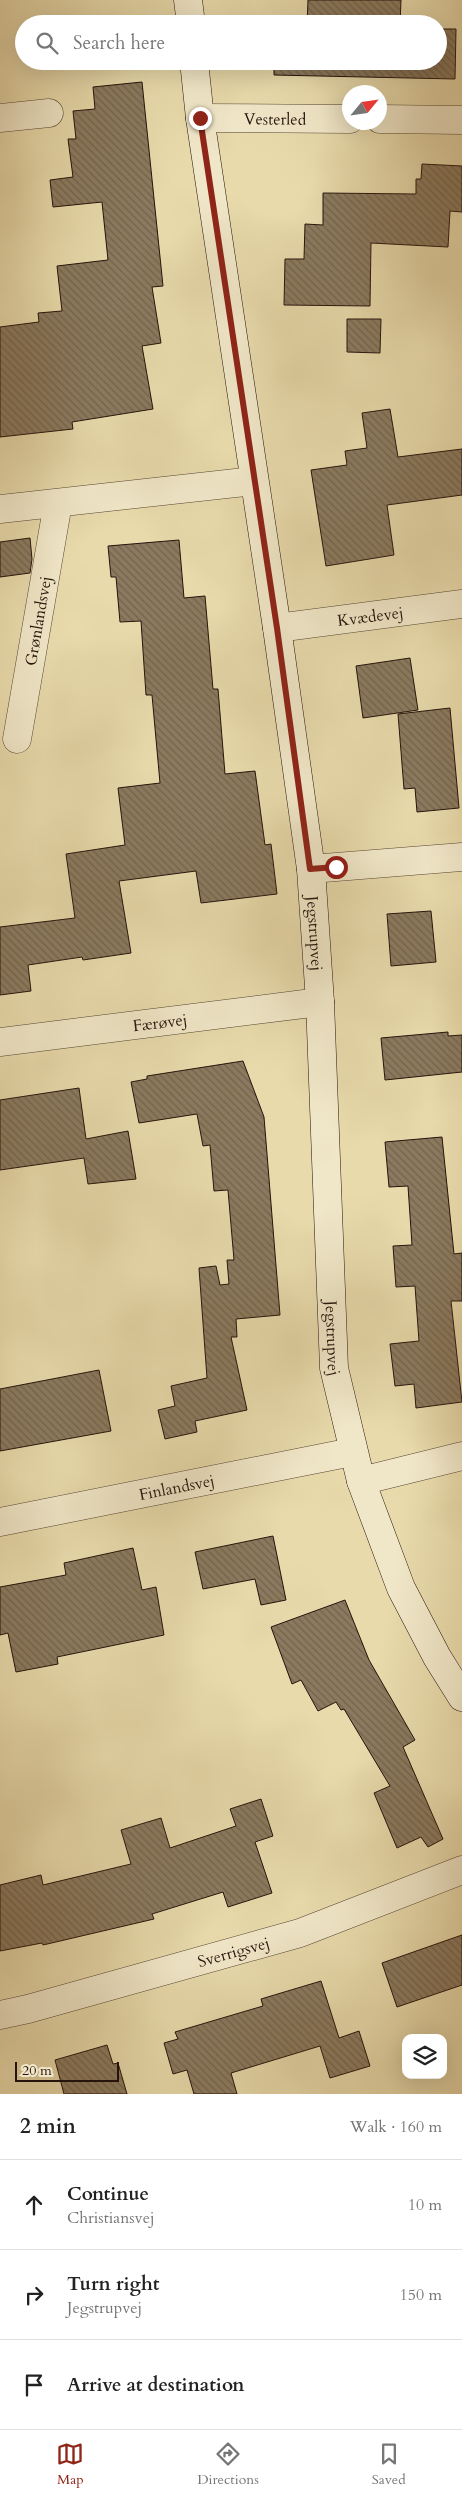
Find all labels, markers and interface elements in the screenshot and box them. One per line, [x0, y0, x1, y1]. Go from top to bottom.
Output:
search box [15, 15, 447, 70]
icon: search [33, 29, 61, 57]
text: Search here [73, 30, 165, 56]
north arrow [342, 85, 387, 130]
route end [189, 107, 212, 130]
street label: Vesterled [244, 108, 307, 131]
street label: Grønlandsvej [20, 574, 57, 667]
street label: Kvædevej [336, 602, 405, 632]
route start [325, 856, 348, 879]
street label: Jegstrupvej [301, 893, 328, 972]
street label: Færøvej [131, 1009, 188, 1037]
street label: Jegstrupvej [319, 1298, 345, 1378]
street label: Finlandsvej [137, 1470, 216, 1506]
street label: Sverrigsvej [195, 1932, 272, 1973]
map controls [402, 2034, 447, 2079]
button: layers [402, 2034, 447, 2079]
scale bar [15, 2059, 119, 2082]
text: 20 m [22, 2061, 52, 2080]
text: 2 min [20, 2112, 76, 2141]
text: Walk · 160 m [350, 2116, 442, 2138]
text: Continue [67, 2181, 149, 2207]
icon: ahead [20, 2191, 48, 2219]
text: 10 m [408, 2194, 442, 2216]
text: Christiansvej [67, 2207, 154, 2229]
text: Turn right [67, 2271, 159, 2297]
icon: right [20, 2281, 48, 2309]
text: 150 m [400, 2284, 442, 2306]
text: Jegstrupvej [67, 2297, 142, 2319]
icon: arrive [20, 2371, 48, 2399]
text: Arrive at destination [67, 2372, 244, 2398]
tab: Map [56, 2440, 84, 2489]
tab: Directions [197, 2440, 259, 2489]
tab: Saved [372, 2440, 406, 2489]

